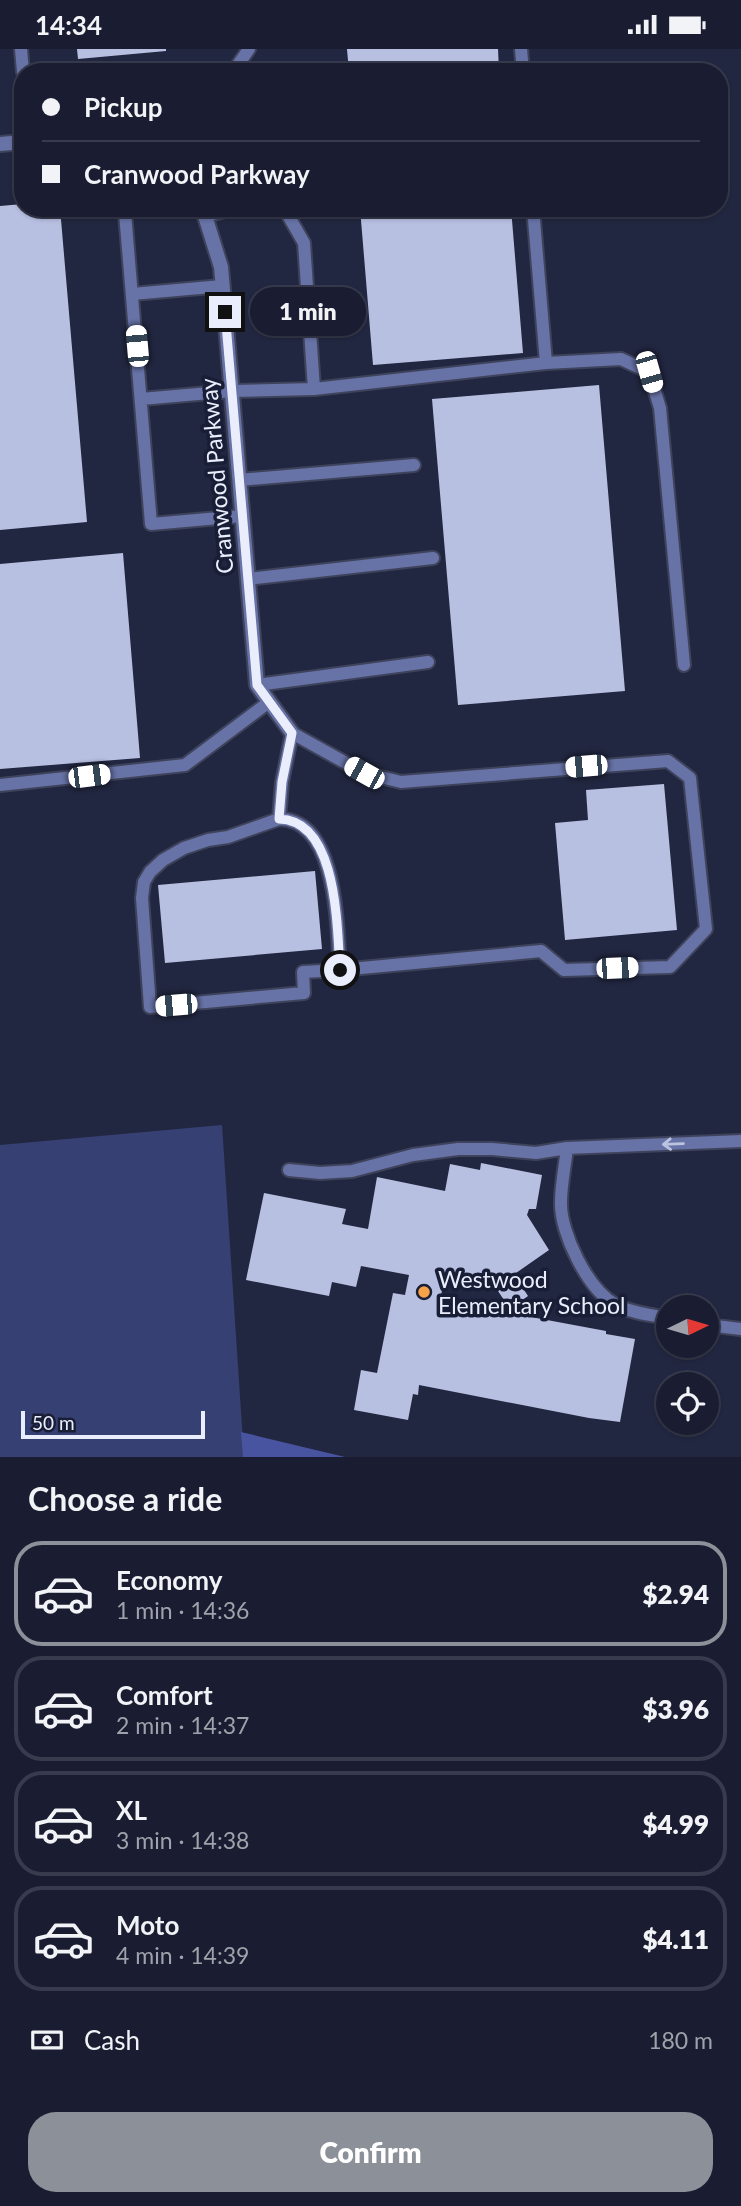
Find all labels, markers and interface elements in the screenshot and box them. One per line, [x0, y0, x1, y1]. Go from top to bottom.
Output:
text: 14:34 [35, 9, 102, 41]
text: Pickup [84, 91, 163, 123]
text: Cranwood Parkway [84, 158, 310, 190]
callout: 1 min [250, 287, 365, 337]
route end [209, 296, 241, 328]
text: 1 min [279, 297, 337, 325]
car [125, 324, 150, 368]
car [634, 349, 665, 395]
street label: Cranwood Parkway [193, 377, 239, 575]
car [341, 754, 388, 792]
car [565, 754, 608, 778]
car [67, 763, 112, 789]
route start [324, 954, 356, 986]
car [596, 957, 639, 979]
car [155, 993, 198, 1017]
one-way arrow [662, 1137, 685, 1150]
place label: Westwood Elementary School [438, 1265, 625, 1319]
marker: Westwood Elementary School [416, 1284, 432, 1300]
north arrow [656, 1295, 719, 1358]
map controls [656, 1295, 719, 1435]
button: locate [656, 1372, 719, 1435]
scale bar [21, 1408, 205, 1440]
text: 50 m [32, 1411, 75, 1434]
text: Choose a ride [28, 1479, 222, 1518]
icon: car [32, 1562, 95, 1625]
text: Economy [116, 1564, 222, 1596]
text: $2.94 [642, 1578, 709, 1610]
text: 1 min · 14:36 [116, 1596, 249, 1624]
icon: car [32, 1677, 95, 1740]
text: Comfort [116, 1679, 213, 1711]
text: $3.96 [642, 1693, 709, 1725]
text: 2 min · 14:37 [116, 1711, 249, 1739]
icon: car [32, 1792, 95, 1855]
text: XL [116, 1794, 147, 1826]
text: $4.99 [642, 1808, 709, 1840]
text: 3 min · 14:38 [116, 1826, 249, 1854]
icon: car [32, 1907, 95, 1970]
text: Moto [116, 1909, 179, 1941]
text: $4.11 [642, 1923, 709, 1955]
text: 4 min · 14:39 [116, 1941, 249, 1969]
icon: cash [28, 2021, 66, 2059]
text: Cash [84, 2024, 140, 2056]
text: 180 m [648, 2026, 713, 2054]
button: Confirm [28, 2112, 713, 2192]

